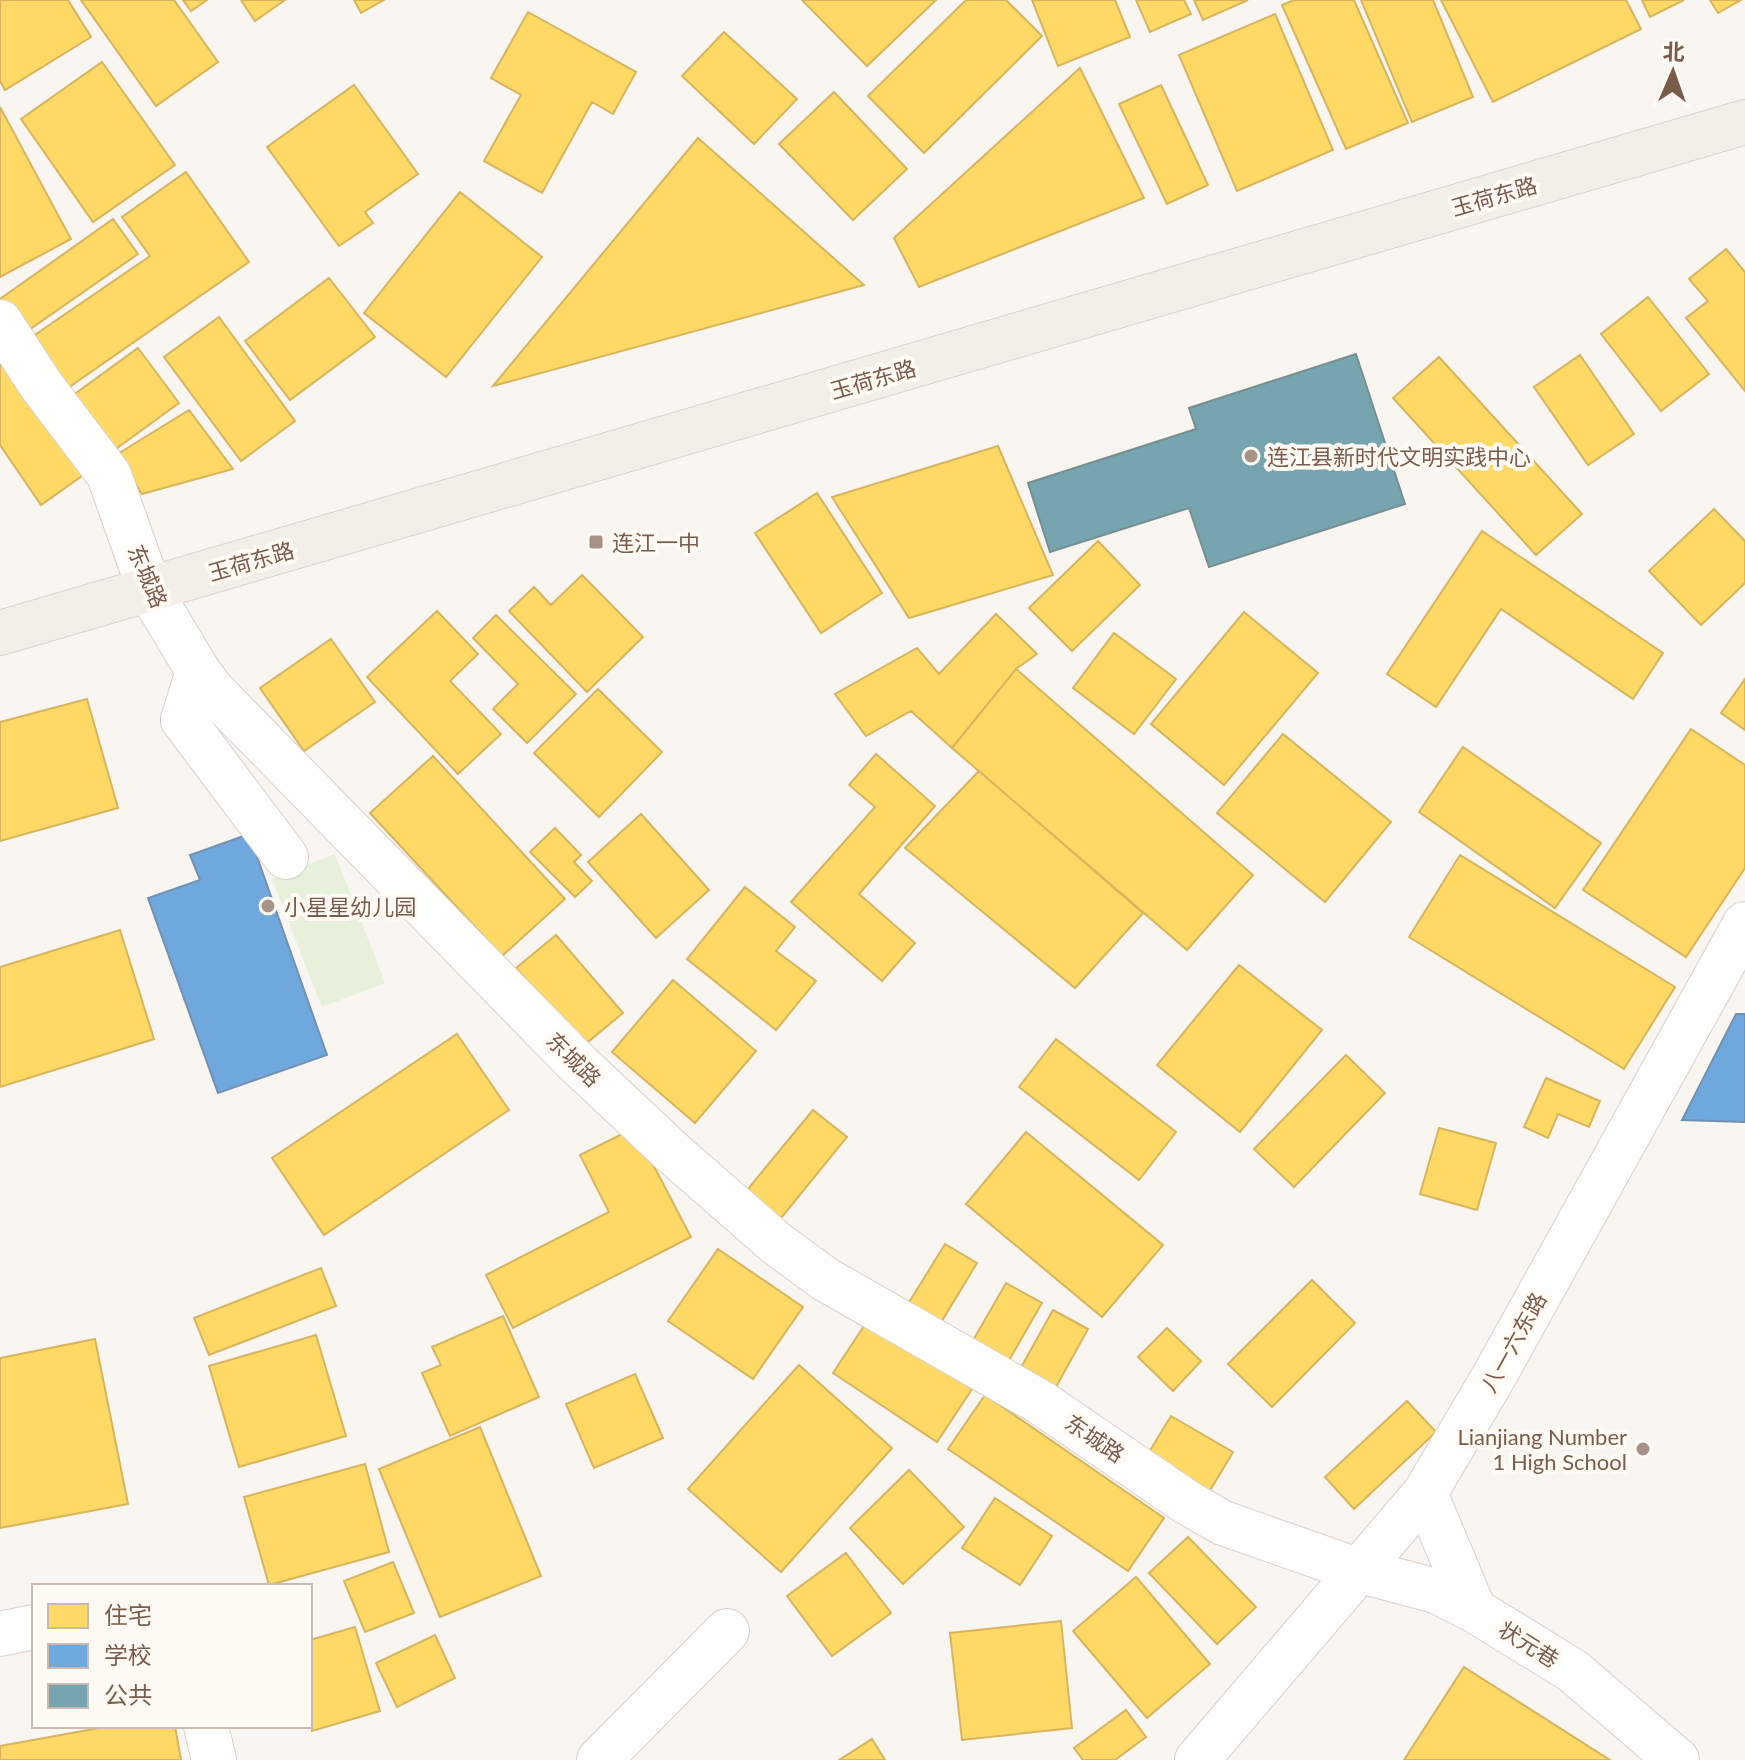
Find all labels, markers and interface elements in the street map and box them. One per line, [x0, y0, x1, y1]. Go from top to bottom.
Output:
north arrow [1633, 32, 1713, 112]
text: 北 [1662, 38, 1685, 65]
street label: 玉荷东路 [1448, 171, 1540, 221]
street label: 玉荷东路 [827, 354, 919, 404]
place label: 连江县新时代文明实践中心 [1267, 443, 1531, 470]
marker: 连江县新时代文明实践中心 [1242, 447, 1260, 465]
place label: 连江一中 [612, 529, 700, 556]
marker: 连江一中 [587, 533, 605, 551]
street label: 玉荷东路 [205, 536, 297, 586]
street label: 东城路 [123, 540, 173, 612]
place label: 小星星幼儿园 [284, 893, 416, 920]
marker: 小星星幼儿园 [259, 897, 277, 915]
street label: 东城路 [541, 1026, 607, 1092]
street label: 八一六东路 [1475, 1287, 1551, 1397]
street label: 东城路 [1060, 1408, 1130, 1468]
place label: Lianjiang Number 1 High School [1457, 1423, 1627, 1475]
marker: Lianjiang Number 1 High School [1634, 1440, 1652, 1458]
legend [32, 1584, 312, 1728]
text: 住宅 [104, 1600, 152, 1629]
street label: 状元巷 [1494, 1615, 1564, 1673]
text: 学校 [104, 1640, 152, 1669]
text: 公共 [104, 1680, 152, 1709]

